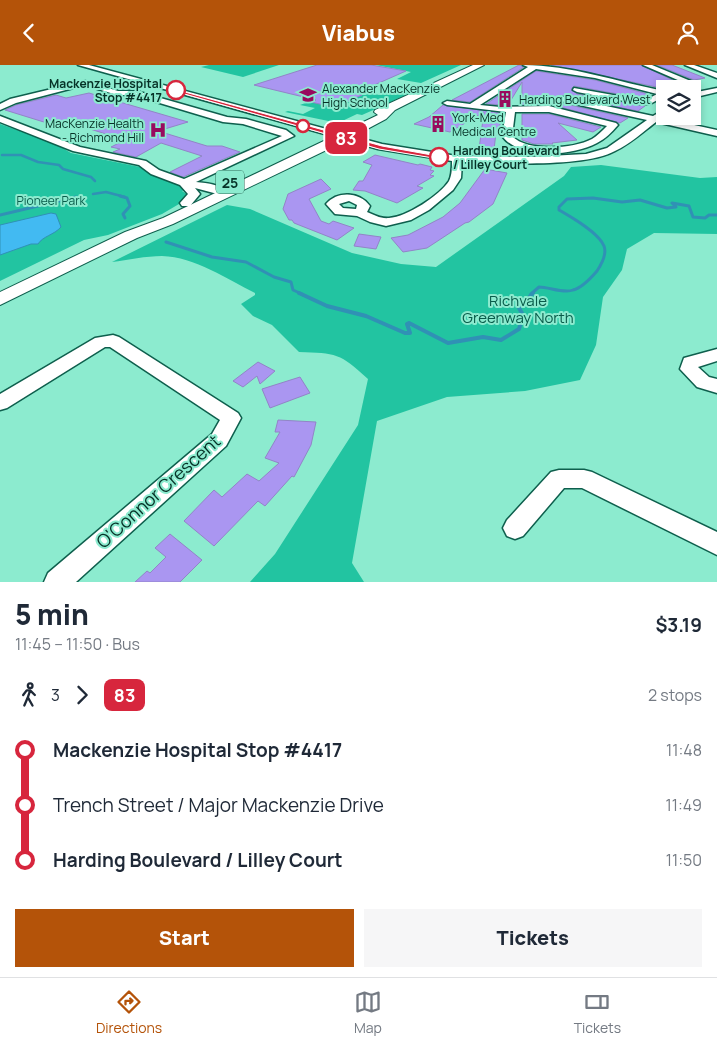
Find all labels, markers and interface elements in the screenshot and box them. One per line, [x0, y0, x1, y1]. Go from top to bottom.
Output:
text: Viabus [322, 18, 395, 48]
icon: back [15, 19, 43, 47]
icon: person [674, 19, 702, 47]
place label: Mackenzie Hospital Stop #4417 [49, 75, 162, 106]
marker: Mackenzie Hospital Stop #4417 [166, 80, 186, 100]
place label: Alexander MacKenzie High School [322, 80, 440, 111]
map controls [656, 80, 701, 125]
button: layers [656, 80, 701, 125]
school or university icon: Alexander MacKenzie High School [298, 85, 318, 105]
building icon: Harding Boulevard West [495, 89, 515, 109]
place label: Harding Boulevard West [519, 91, 651, 108]
place label: York-Med Medical Centre [452, 109, 536, 140]
building icon: York-Med Medical Centre [428, 114, 448, 134]
place label: MacKenzie Health - Richmond Hill [45, 115, 144, 146]
unlabelled marker [296, 119, 310, 133]
hospital icon: MacKenzie Health - Richmond Hill [148, 120, 168, 140]
line badge: 83 [324, 122, 368, 154]
text: 83 [335, 126, 357, 150]
place label: Harding Boulevard / Lilley Court [453, 142, 559, 173]
marker: Harding Boulevard / Lilley Court [429, 147, 449, 167]
road number: 25 [216, 170, 244, 193]
park label: Pioneer Park [17, 192, 86, 209]
park label: Richvale Greenway North [462, 290, 574, 328]
street label: O'Connor Crescent [91, 429, 225, 553]
text: 5 min [15, 595, 89, 633]
text: $3.19 [655, 612, 702, 638]
text: 11:45 – 11:50 · Bus [15, 633, 140, 655]
icon: walk [15, 681, 43, 709]
icon: forward [68, 681, 96, 709]
text: 83 [114, 683, 135, 707]
text: 3 [51, 684, 60, 706]
text: 2 stops [648, 684, 702, 706]
text: Mackenzie Hospital Stop #4417 [53, 737, 342, 763]
text: 11:48 [666, 739, 702, 761]
text: Trench Street / Major Mackenzie Drive [53, 792, 384, 818]
text: 11:49 [666, 794, 702, 816]
text: Harding Boulevard / Lilley Court [53, 847, 343, 873]
text: 11:50 [666, 849, 702, 871]
button: Start [15, 909, 354, 967]
button: Tickets [364, 909, 702, 967]
tab: Directions [96, 988, 162, 1037]
tab: Map [354, 988, 382, 1037]
tab: Tickets [574, 988, 621, 1037]

